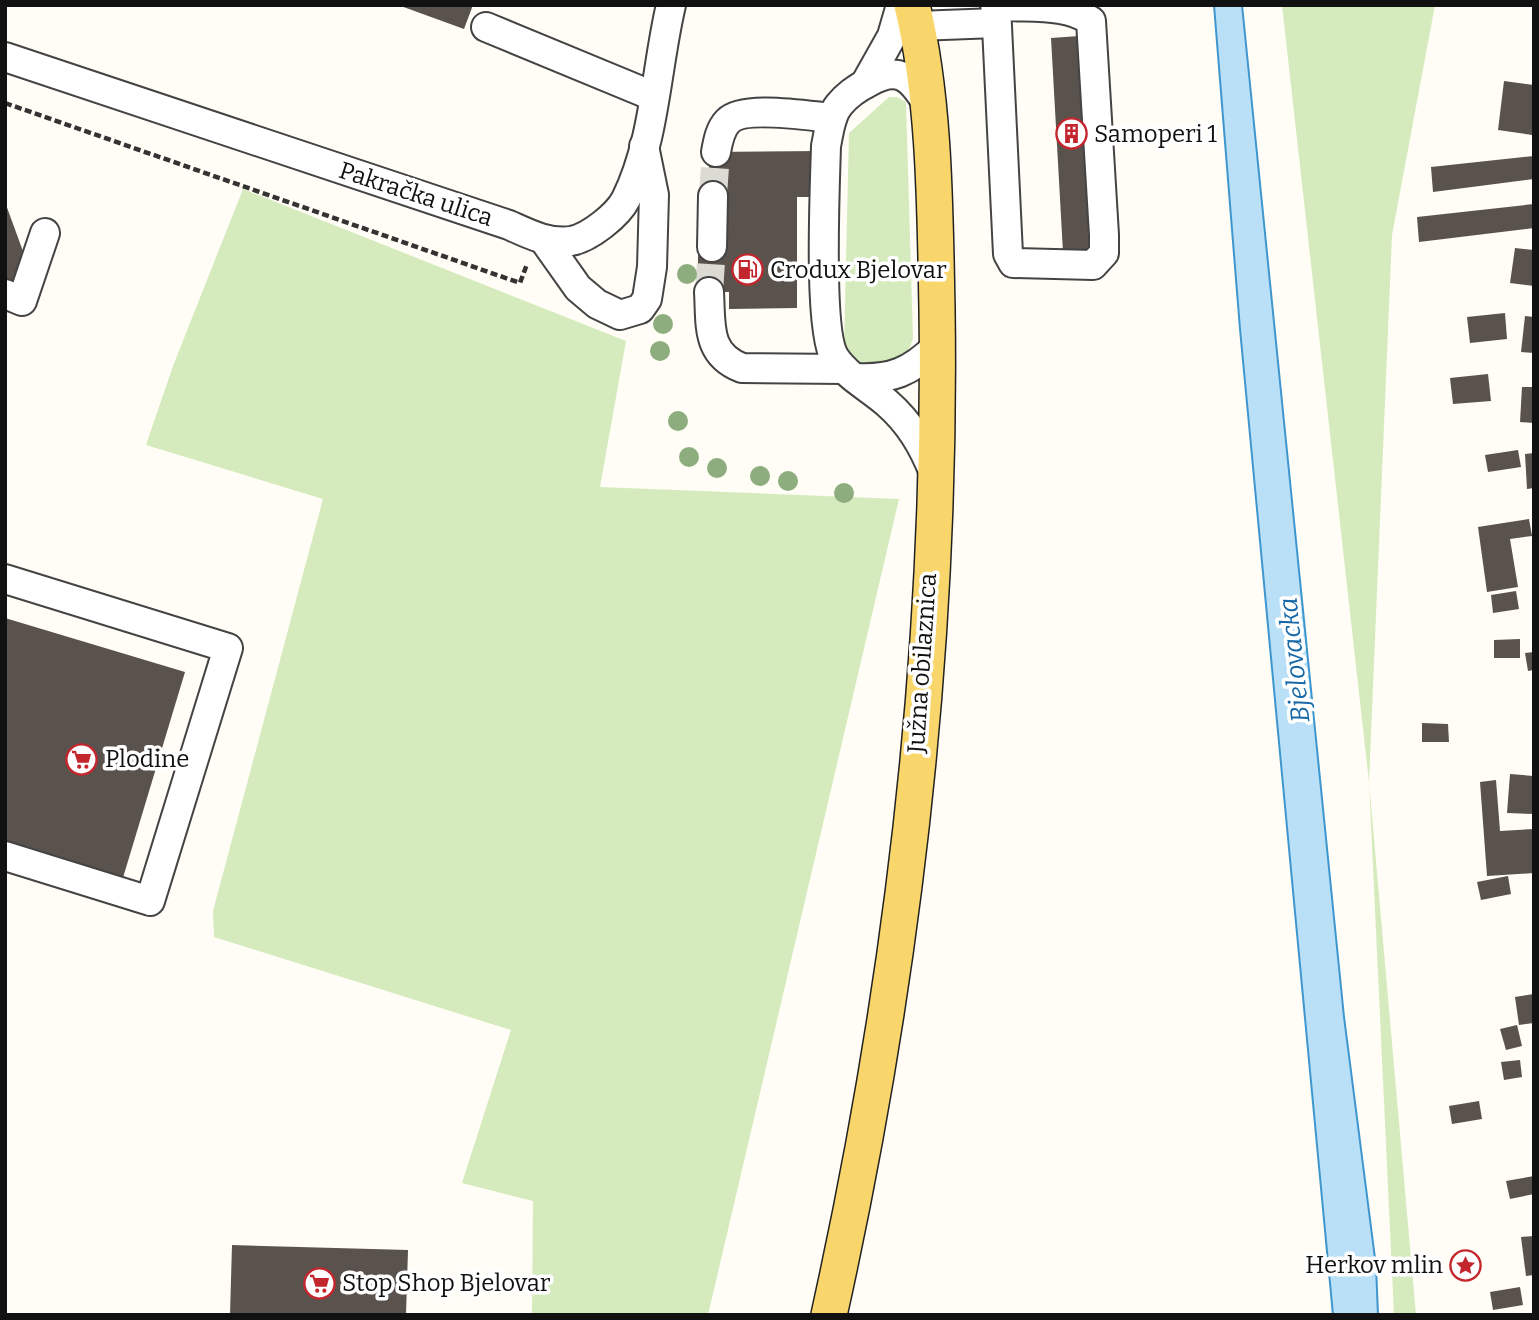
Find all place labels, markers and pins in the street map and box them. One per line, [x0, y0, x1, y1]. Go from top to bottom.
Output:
building icon: Samoperi 1 [1054, 117, 1088, 151]
place label: Samoperi 1 [1094, 120, 1217, 148]
fuel station icon: Crodux Bjelovar [730, 253, 764, 287]
place label: Crodux Bjelovar [770, 256, 947, 284]
supermarket icon: Plodine [65, 742, 99, 776]
place label: Plodine [105, 745, 189, 773]
place icon: Herkov mlin [1449, 1248, 1483, 1282]
place label: Herkov mlin [1305, 1251, 1443, 1279]
supermarket icon: Stop Shop Bjelovar [302, 1266, 336, 1300]
place label: Stop Shop Bjelovar [342, 1269, 551, 1297]

